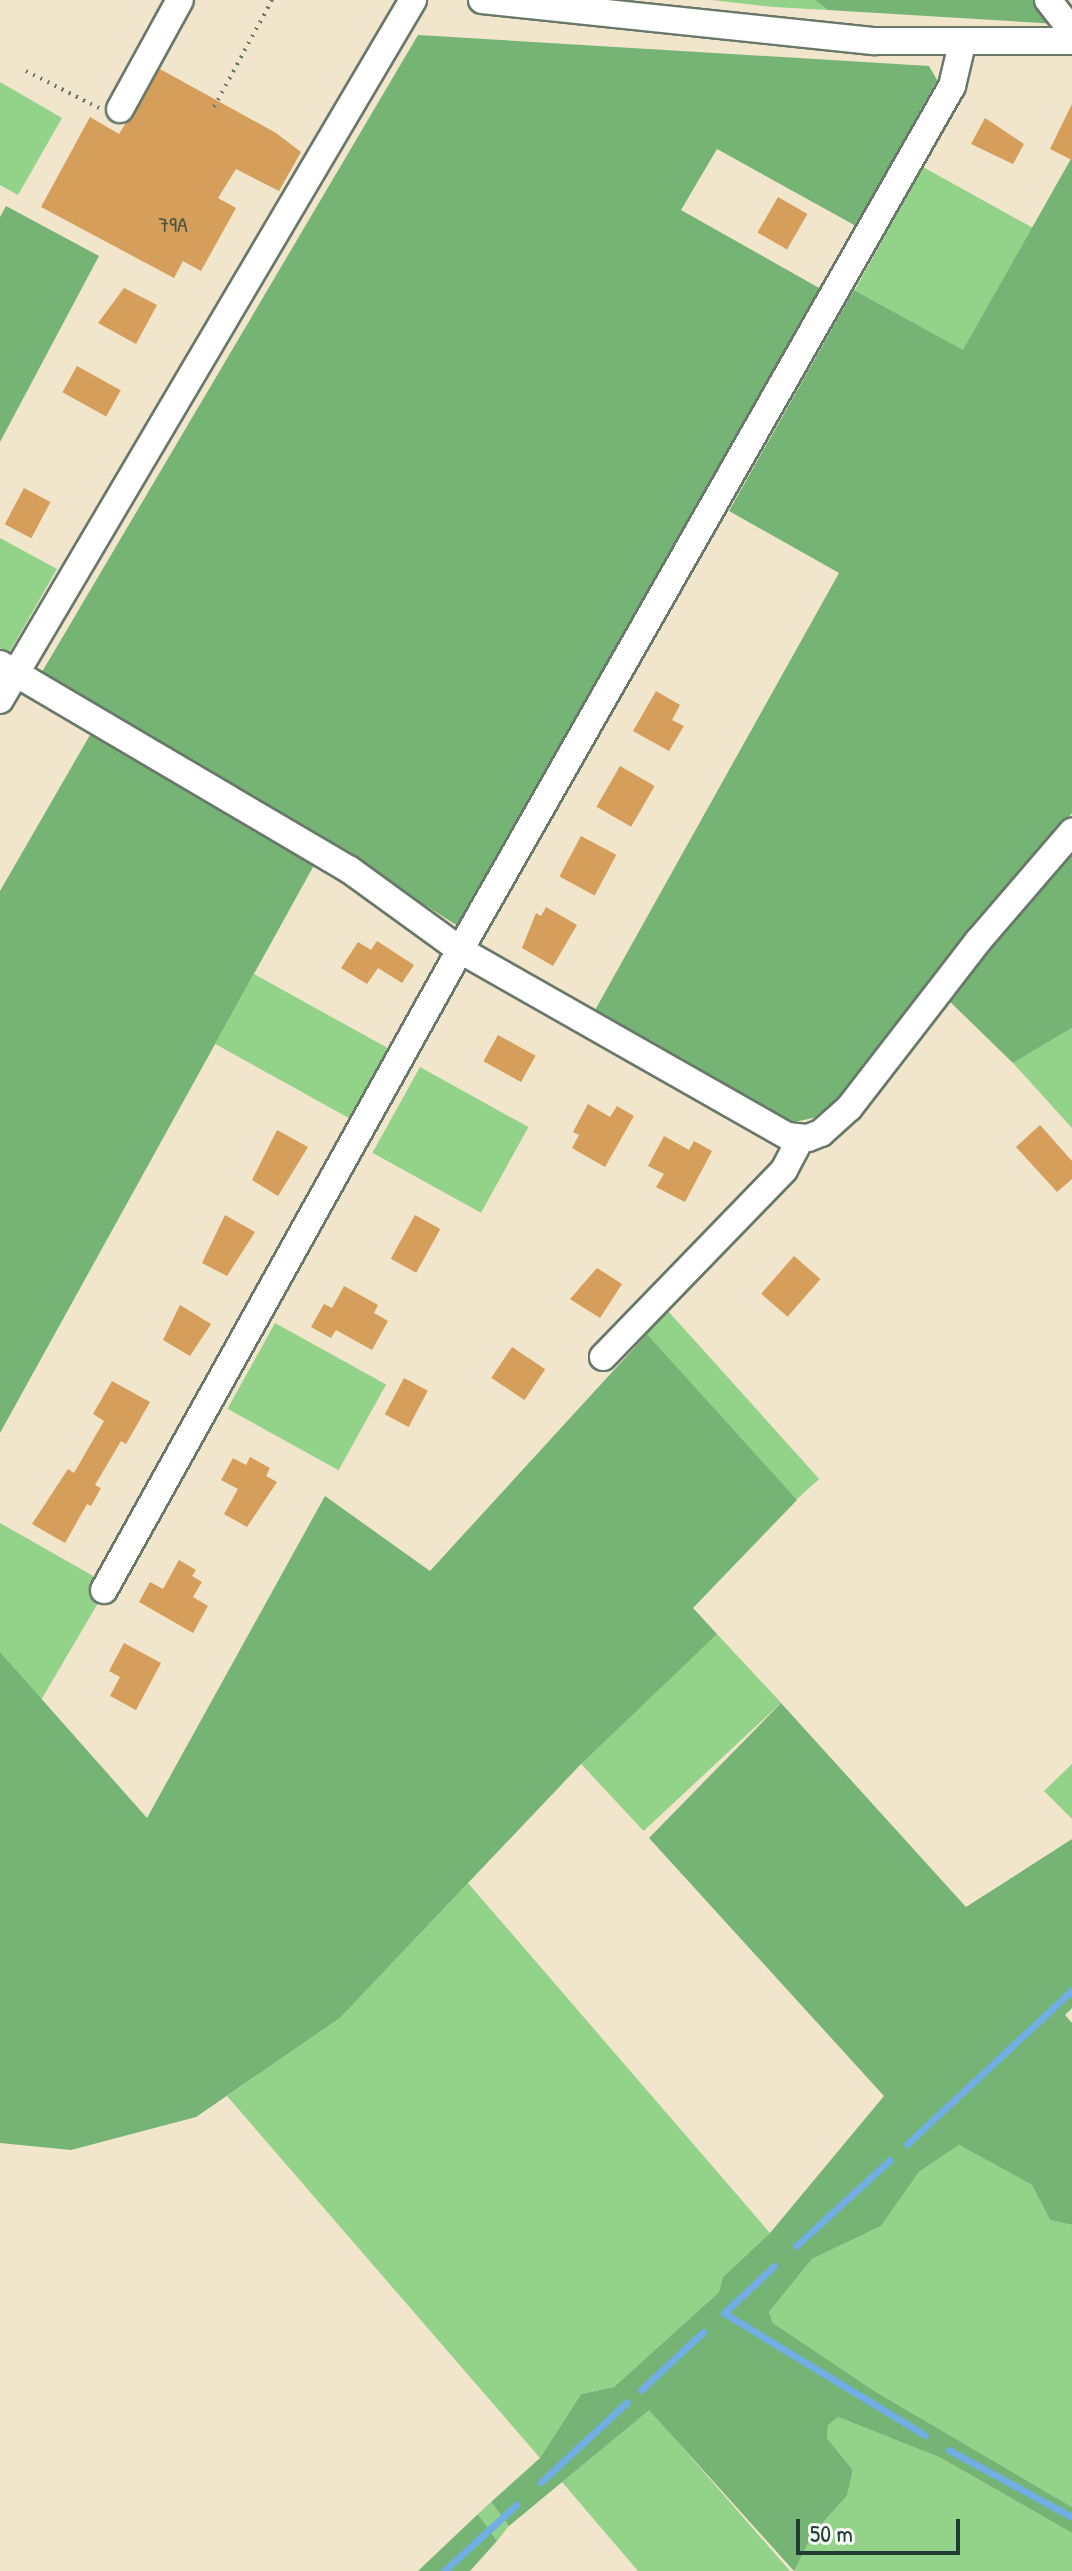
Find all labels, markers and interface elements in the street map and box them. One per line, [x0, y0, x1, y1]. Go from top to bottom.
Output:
house number: 79A [158, 212, 188, 238]
scale bar [800, 2503, 964, 2553]
text: 50 m [810, 2517, 853, 2549]

